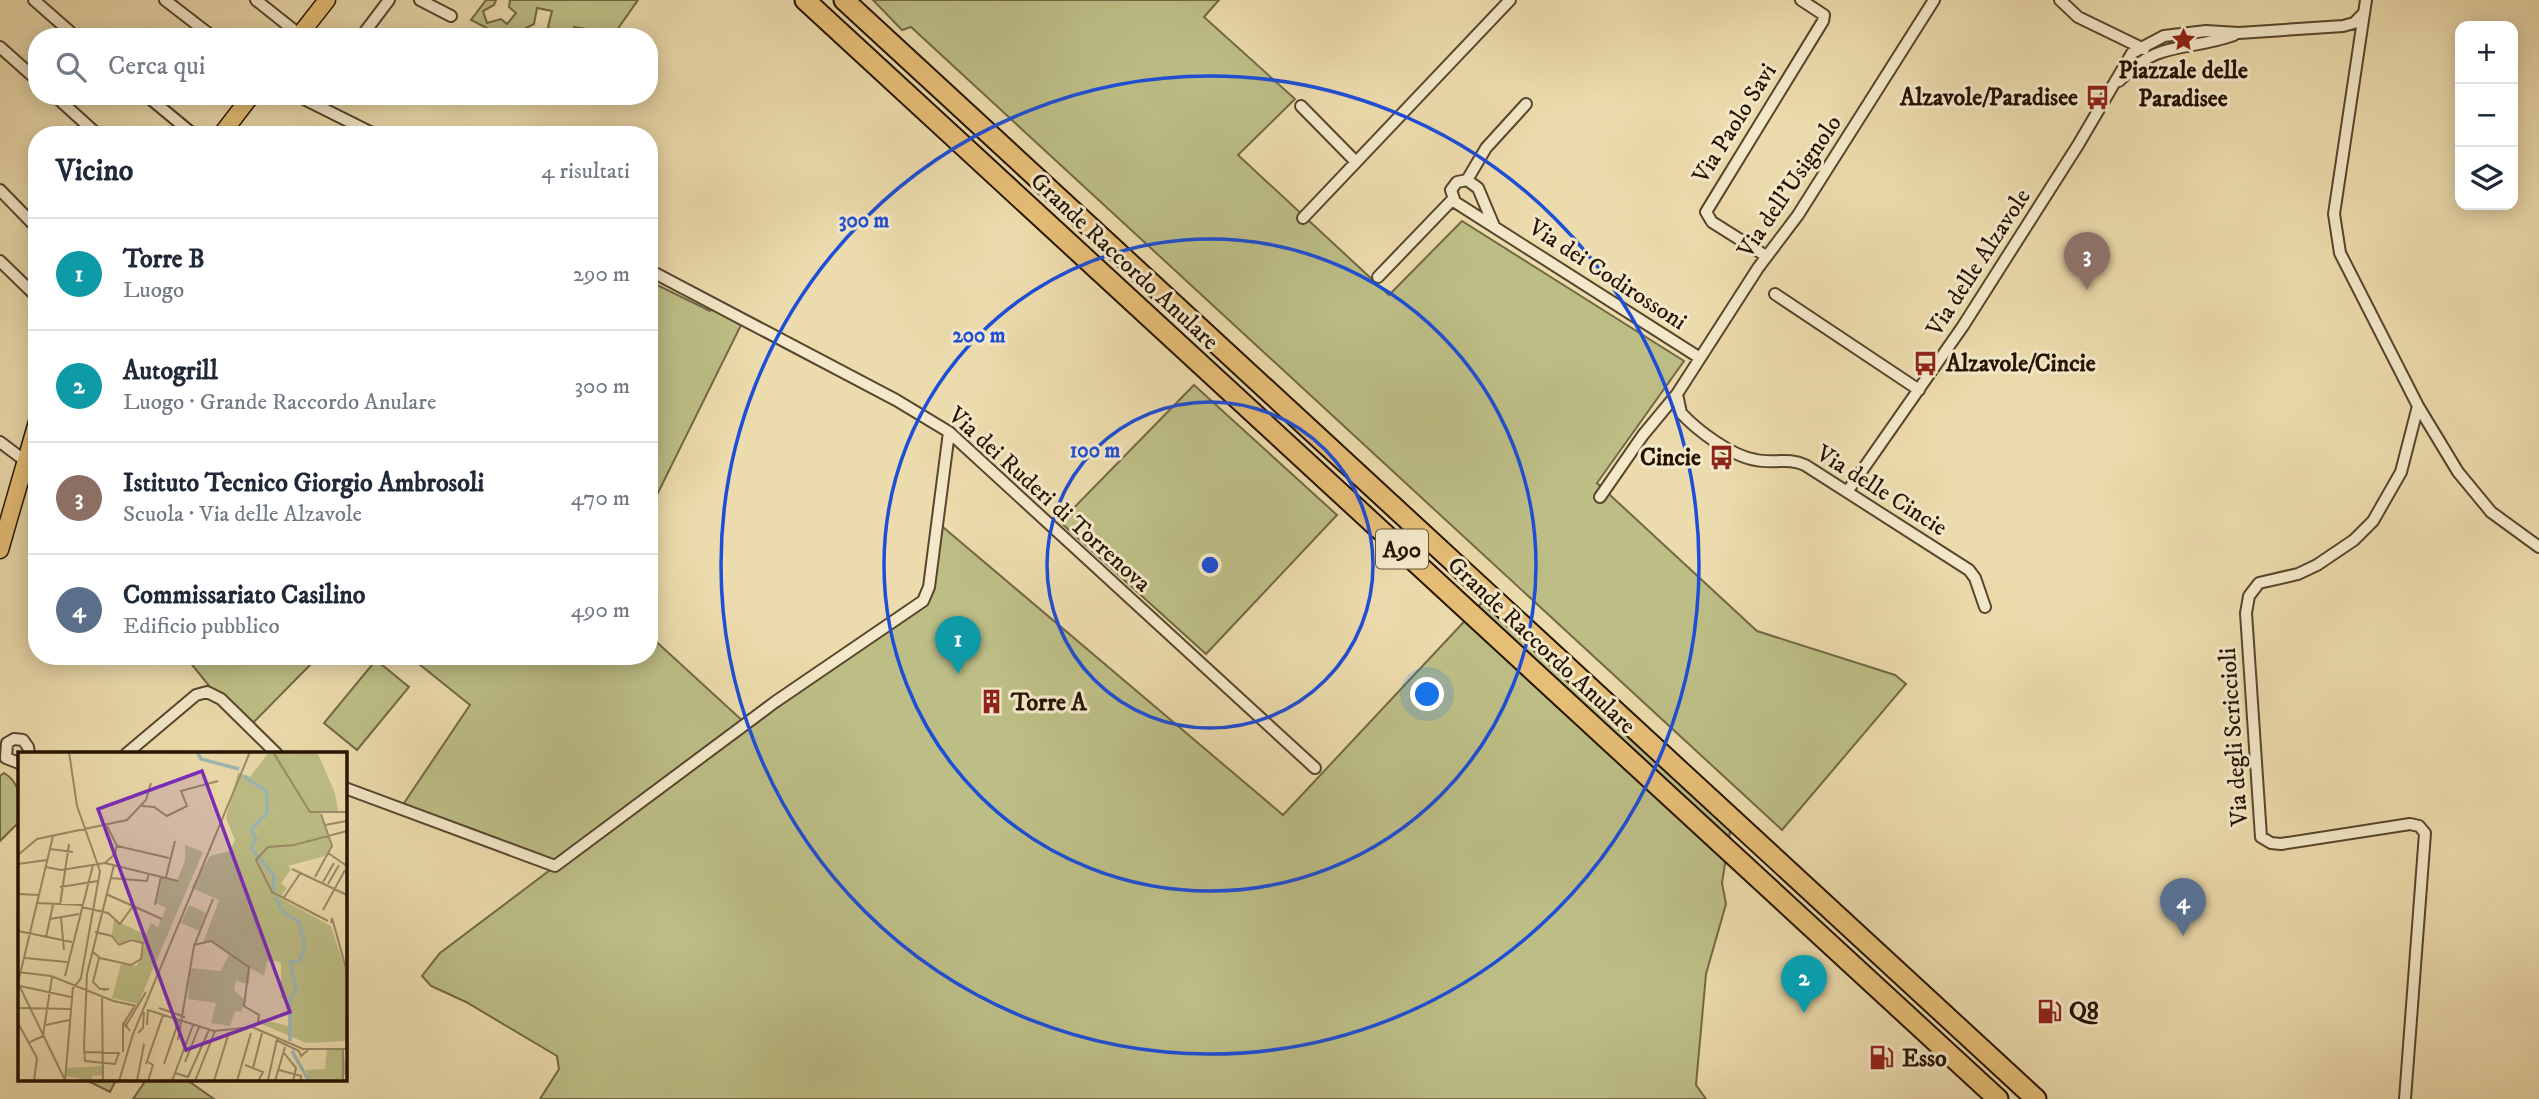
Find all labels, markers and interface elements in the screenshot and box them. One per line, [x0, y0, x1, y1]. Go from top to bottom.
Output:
map controls [2455, 21, 2518, 210]
button: + [2455, 21, 2518, 84]
place icon: Piazzale delle Paradisee [2169, 25, 2197, 53]
search box [28, 28, 658, 105]
icon: search [52, 48, 90, 86]
text: Cerca qui [108, 50, 206, 83]
place label: Piazzale delle Paradisee [2118, 56, 2248, 114]
street label: Via Paolo Savi [1686, 58, 1784, 190]
place label: Alzavole/Paradisee [1899, 83, 2078, 113]
bus stop icon: Alzavole/Paradisee [2084, 83, 2112, 111]
button: − [2455, 84, 2518, 147]
street label: Via dell'Usignolo [1730, 109, 1849, 264]
button: layers [2455, 147, 2518, 210]
text: Vicino [56, 153, 133, 190]
text: 4 risultati [541, 157, 630, 186]
street label: Grande Raccordo Anulare [1024, 167, 1225, 357]
street label: Via delle Alzavole [1919, 183, 2038, 343]
text: 300 m [839, 208, 890, 234]
street label: Via dei Codirossoni [1522, 212, 1692, 337]
pin: 3 [2064, 232, 2110, 290]
text: Torre B [123, 243, 205, 276]
text: 1 [75, 260, 83, 289]
text: 290 m [573, 260, 630, 289]
text: Luogo [123, 276, 184, 305]
text: 200 m [952, 323, 1006, 349]
bus stop icon: Alzavole/Cincie [1912, 349, 1940, 377]
place label: Alzavole/Cincie [1945, 349, 2096, 379]
text: Autogrill [123, 355, 218, 388]
text: 2 [73, 372, 85, 401]
text: 300 m [574, 372, 630, 401]
text: Luogo · Grande Raccordo Anulare [123, 388, 436, 417]
street label: Via dei Ruderi di Torrenova [941, 400, 1158, 599]
text: 100 m [1070, 438, 1120, 464]
street label: Via delle Cincie [1810, 438, 1953, 543]
place label: Cincie [1640, 443, 1701, 473]
bus stop icon: Cincie [1707, 443, 1735, 471]
text: Istituto Tecnico Giorgio Ambrosoli [123, 467, 484, 500]
text: 3 [75, 484, 83, 513]
text: 470 m [571, 484, 630, 513]
text: Scuola · Via delle Alzavole [123, 500, 362, 529]
road number: A90 [1376, 530, 1428, 568]
street label: Grande Raccordo Anulare [1441, 551, 1642, 741]
centre of rings [1198, 553, 1222, 577]
text: Commissariato Casilino [123, 579, 365, 612]
text: 4 [72, 596, 86, 625]
text: 490 m [571, 596, 630, 625]
text: Edificio pubblico [123, 612, 280, 641]
pin: 1 [935, 616, 981, 674]
street label: Via degli Scriccioli [2213, 647, 2255, 828]
your location [1410, 677, 1444, 711]
building icon: Torre A [977, 688, 1005, 716]
place label: Torre A [1010, 688, 1087, 718]
inset map [18, 752, 346, 1082]
pin: 4 [2160, 878, 2206, 936]
pin: 2 [1781, 955, 1827, 1013]
fuel station icon: Q8 [2035, 997, 2063, 1025]
place label: Q8 [2069, 997, 2099, 1027]
fuel station icon: Esso [1868, 1044, 1896, 1072]
place label: Esso [1902, 1044, 1947, 1074]

